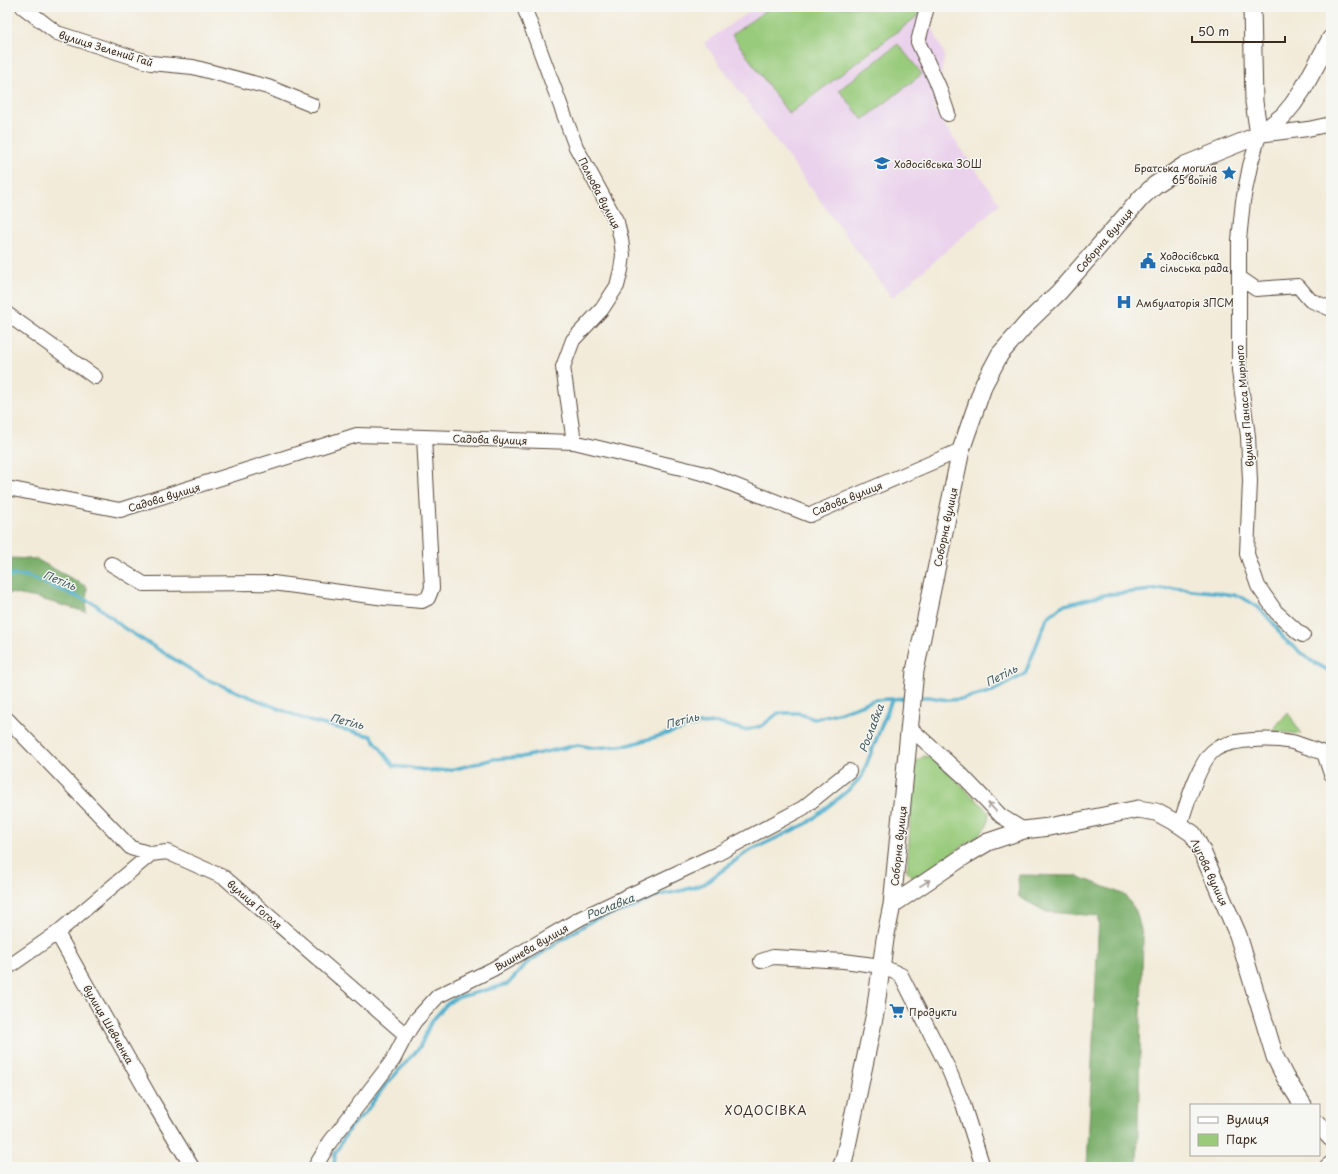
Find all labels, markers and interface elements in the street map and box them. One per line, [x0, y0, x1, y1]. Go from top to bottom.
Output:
scale bar [1192, 18, 1285, 44]
text: 50 m [1198, 22, 1229, 40]
street label: вулиця Зелений Гай [57, 27, 155, 70]
school or university icon: Ходосівська ЗОШ [873, 154, 891, 172]
street label: Польова вулиця [575, 155, 625, 231]
place label: Ходосівська ЗОШ [894, 156, 982, 171]
place label: Братська могила 65 воїнів [1134, 160, 1218, 187]
place icon: Братська могила 65 воїнів [1220, 164, 1238, 182]
street label: Соборна вулиця [1072, 205, 1136, 275]
place label: Ходосівська сільська рада [1160, 248, 1229, 275]
public building icon: Ходосівська сільська рада [1139, 252, 1157, 270]
hospital icon: Амбулаторія ЗПСМ [1115, 293, 1133, 311]
place label: Амбулаторія ЗПСМ [1136, 295, 1234, 310]
street label: вулиця Панаса Мирного [1231, 344, 1257, 468]
street label: Садова вулиця [452, 430, 528, 448]
street label: Садова вулиця [810, 477, 884, 519]
street label: Садова вулиця [126, 479, 202, 515]
street label: Соборна вулиця [929, 486, 961, 568]
water label: Петіль [41, 566, 80, 595]
water label: Петіль [982, 659, 1021, 690]
water label: Рославка [854, 700, 888, 755]
water label: Петіль [663, 707, 702, 733]
water label: Петіль [328, 709, 367, 734]
one-way arrow [988, 802, 997, 812]
street label: Соборна вулиця [886, 805, 910, 887]
street label: Лугова вулиця [1187, 836, 1232, 909]
street label: вулиця Гоголя [224, 876, 286, 932]
one-way arrow [919, 879, 930, 887]
water label: Рославка [583, 889, 638, 923]
street label: Вишнева вулиця [491, 920, 571, 974]
street label: вулиця Шевченка [80, 982, 138, 1067]
supermarket icon: Продукти [888, 1002, 906, 1020]
place label: Продукти [909, 1004, 957, 1020]
district label: ХОДОСІВКА [725, 1101, 807, 1119]
legend [1190, 1104, 1320, 1156]
text: Вулиця [1226, 1110, 1269, 1128]
text: Парк [1226, 1130, 1258, 1148]

